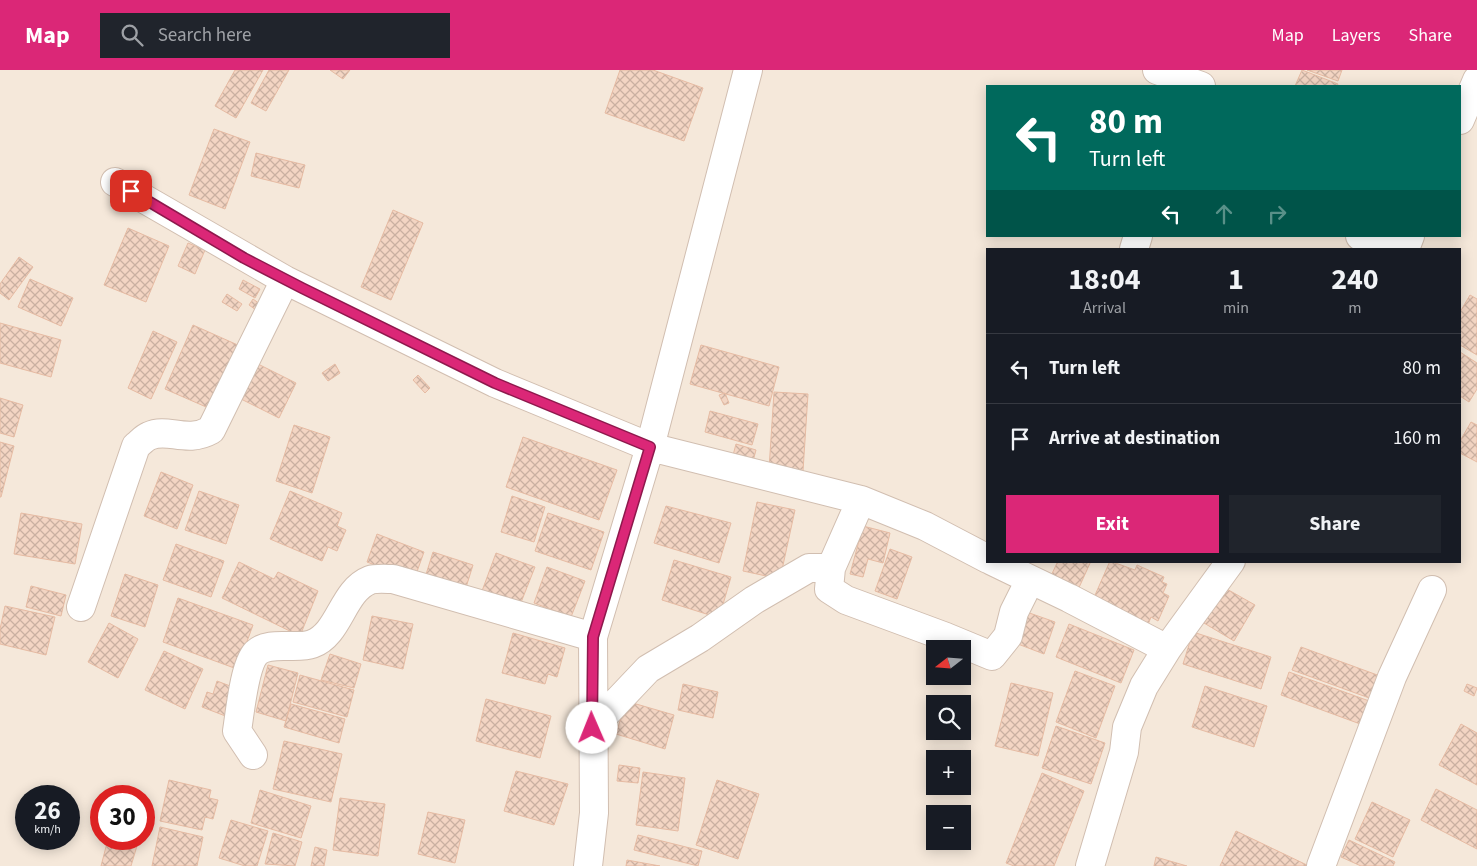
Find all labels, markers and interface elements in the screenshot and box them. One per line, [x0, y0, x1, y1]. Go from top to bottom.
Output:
search box [100, 13, 450, 58]
text: Map [25, 18, 70, 53]
icon: search [118, 21, 146, 49]
text: Search here [158, 22, 251, 49]
text: Map [1272, 23, 1304, 48]
text: Layers [1332, 23, 1381, 48]
text: Share [1409, 23, 1452, 48]
text: 80 m [1089, 97, 1163, 147]
icon: left [1006, 105, 1071, 170]
text: Turn left [1089, 143, 1165, 175]
pin [110, 170, 152, 212]
icon: arrive [117, 177, 145, 205]
icon: left [1157, 200, 1185, 228]
icon: ahead [1210, 200, 1238, 228]
icon: right [1263, 200, 1291, 228]
text: 18:04 [1068, 258, 1141, 301]
text: 1 [1228, 258, 1244, 301]
text: 240 [1331, 258, 1379, 301]
text: Arrival [1083, 297, 1126, 319]
text: min [1223, 297, 1249, 319]
text: m [1348, 297, 1362, 319]
icon: left [1006, 355, 1034, 383]
text: Turn left [1049, 355, 1120, 382]
text: 80 m [1403, 355, 1441, 382]
icon: arrive [1006, 425, 1034, 453]
text: Arrive at destination [1049, 425, 1220, 452]
text: 160 m [1393, 425, 1441, 452]
button: Exit [1006, 495, 1219, 553]
button: Share [1229, 495, 1441, 553]
north arrow [926, 640, 971, 685]
map controls [926, 640, 971, 850]
button: search [926, 695, 971, 740]
position arrow [565, 701, 617, 753]
button: + [926, 750, 971, 795]
speed limit sign: 30 [90, 785, 155, 850]
text: 26 [34, 793, 61, 829]
button: − [926, 805, 971, 850]
text: km/h [34, 821, 61, 838]

